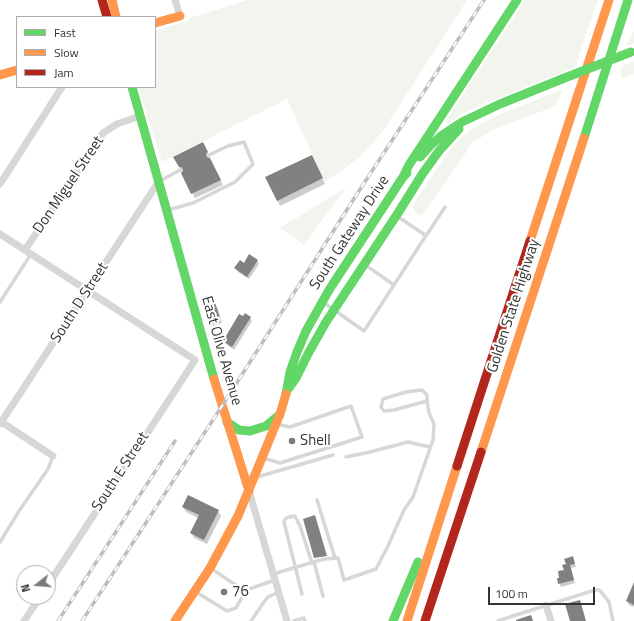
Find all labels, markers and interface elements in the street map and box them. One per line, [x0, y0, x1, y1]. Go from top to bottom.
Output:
legend [16, 16, 156, 88]
text: Fast [54, 23, 76, 42]
text: Slow [54, 43, 79, 62]
text: Jam [54, 63, 74, 82]
street label: Don Miguel Street [30, 133, 108, 237]
street label: South Gateway Drive [306, 173, 394, 293]
street label: Golden State Highway [484, 237, 544, 375]
street label: South D Street [47, 259, 113, 347]
street label: East Olive Avenue [197, 294, 245, 408]
street label: South E Street [89, 429, 153, 515]
place label: Shell [300, 432, 331, 450]
marker: Shell [287, 436, 297, 446]
north arrow [16, 565, 56, 605]
scale bar [490, 579, 597, 605]
text: N [17, 582, 34, 594]
place label: 76 [232, 583, 249, 601]
text: 100 m [495, 584, 528, 603]
marker: 76 [219, 587, 229, 597]

